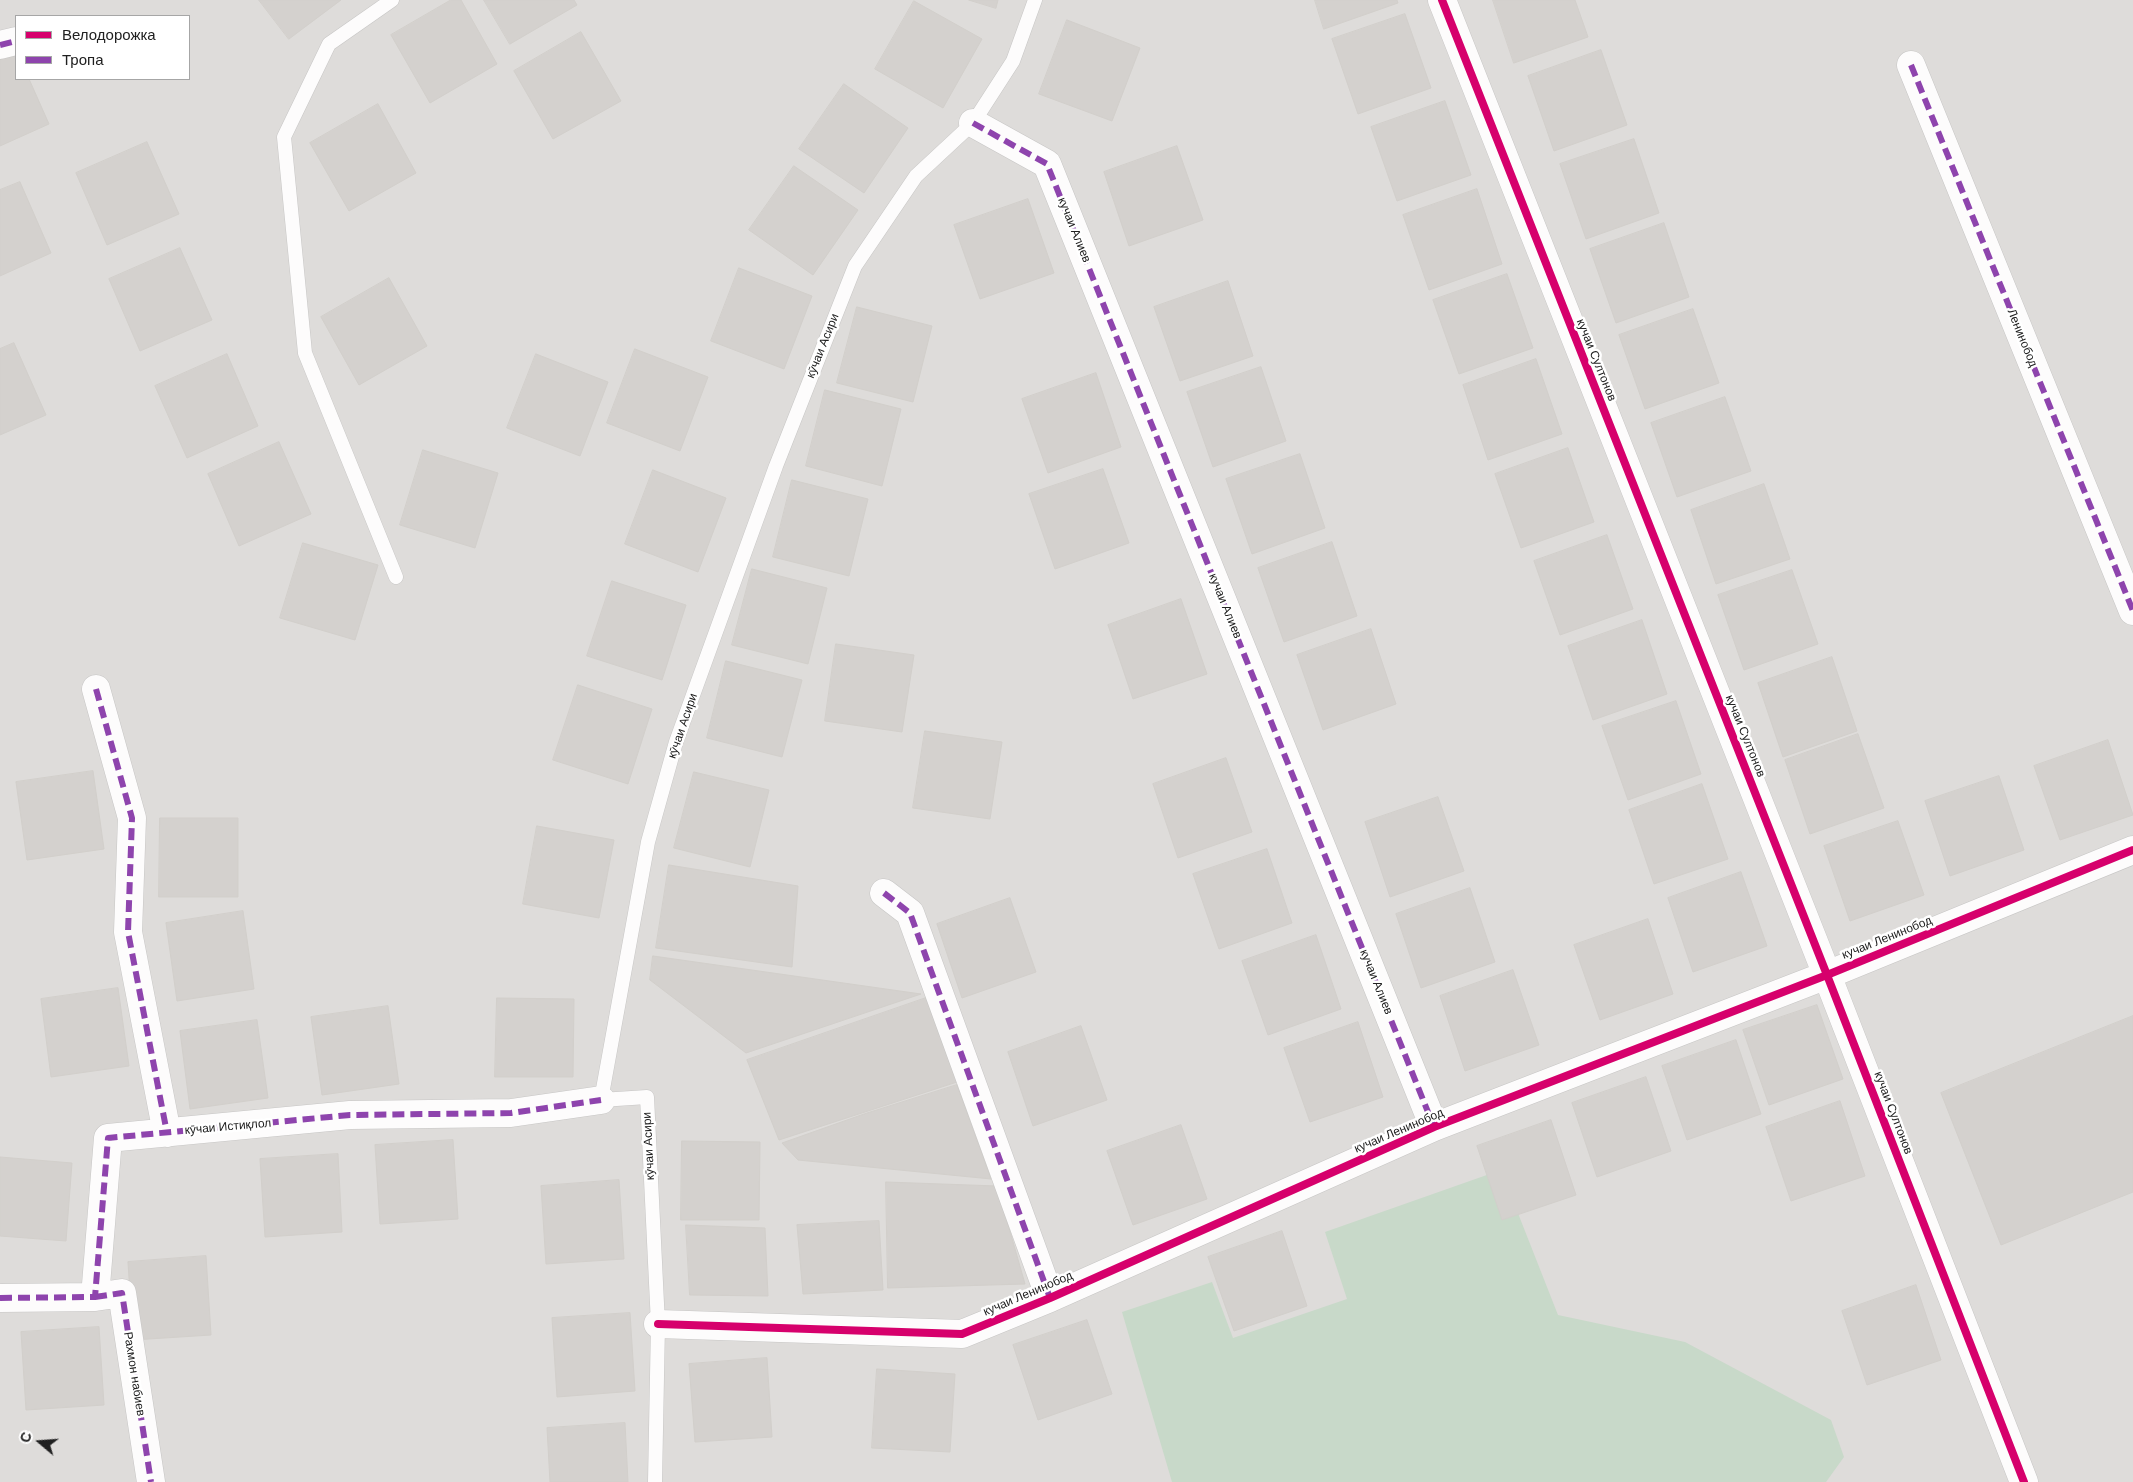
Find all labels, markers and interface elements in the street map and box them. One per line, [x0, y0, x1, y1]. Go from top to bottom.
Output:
legend [15, 15, 190, 80]
text: Велодорожка [62, 26, 156, 43]
text: Тропа [62, 51, 103, 68]
street label: кучаи Алиев [1054, 195, 1094, 265]
street label: Ленинобод [2004, 307, 2040, 369]
street label: кӯчаи Асири [804, 312, 842, 380]
street label: кучаи Султонов [1573, 317, 1619, 403]
street label: кучаи Алиев [1205, 571, 1245, 641]
street label: кӯчаи Асири [665, 691, 701, 761]
street label: кучаи Султонов [1722, 693, 1768, 779]
street label: кучаи Ленинобод [1840, 913, 1934, 963]
street label: кучаи Алиев [1356, 947, 1396, 1017]
street label: кучаи Султонов [1871, 1070, 1915, 1156]
street label: кучаи Ленинобод [1352, 1106, 1446, 1156]
street label: кӯчаи Асири [640, 1112, 658, 1180]
street label: кӯчаи Истиқлол [184, 1116, 272, 1138]
street label: кучаи Ленинобод [981, 1269, 1075, 1319]
street label: Рахмон набиев [120, 1331, 148, 1417]
north arrow [15, 1417, 65, 1467]
text: С [17, 1430, 35, 1445]

